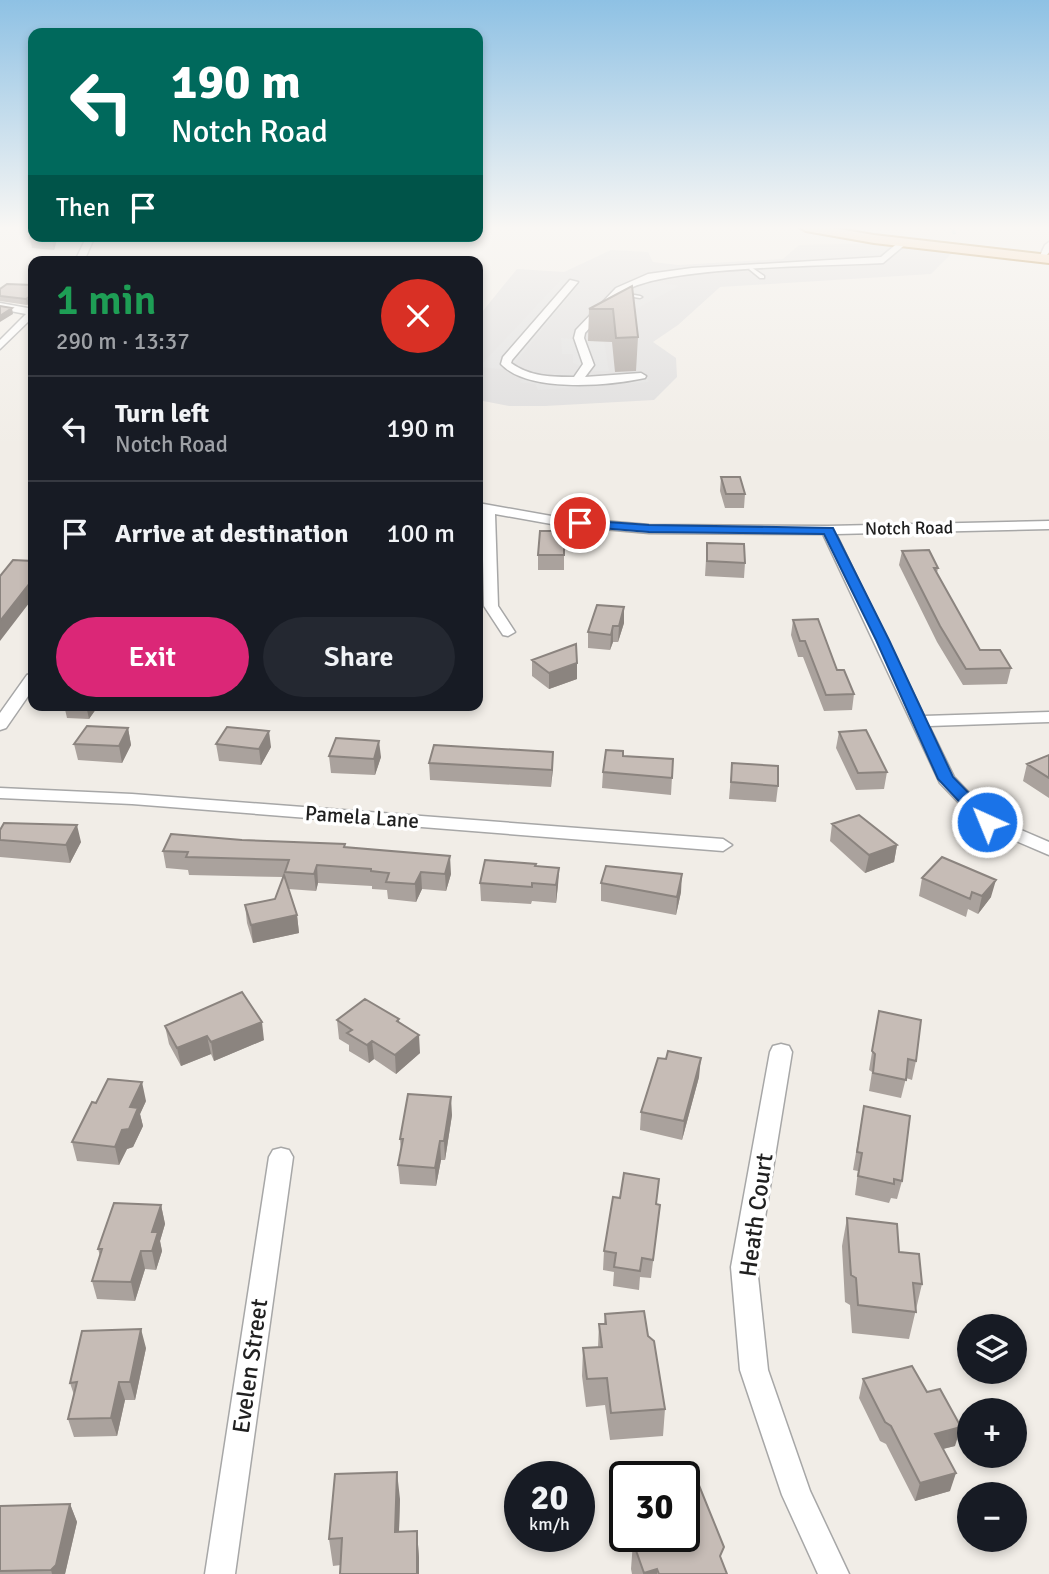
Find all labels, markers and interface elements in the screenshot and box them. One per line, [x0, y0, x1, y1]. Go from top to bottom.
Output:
text: 190 m [171, 52, 301, 112]
icon: left [56, 56, 147, 147]
text: Notch Road [171, 112, 328, 151]
icon: arrive [124, 189, 162, 227]
text: Then [56, 192, 110, 224]
text: 1 min [56, 275, 157, 326]
button: close [381, 279, 455, 353]
text: 290 m · 13:37 [56, 327, 190, 356]
text: Turn left [115, 398, 209, 430]
icon: left [56, 410, 94, 448]
text: 190 m [386, 413, 455, 445]
text: Notch Road [115, 430, 228, 459]
pin [550, 493, 610, 553]
icon: arrive [561, 504, 599, 542]
icon: arrive [56, 515, 94, 553]
street label: Notch Road [865, 516, 953, 540]
text: Arrive at destination [115, 518, 348, 550]
text: 100 m [386, 518, 455, 550]
button: Exit [56, 617, 249, 697]
button: Share [263, 617, 455, 697]
position arrow [950, 785, 1024, 859]
street label: Pamela Lane [304, 800, 420, 834]
street label: Heath Court [732, 1151, 780, 1279]
street label: Evelen Street [226, 1297, 274, 1435]
map controls [957, 1314, 1027, 1552]
button: layers [957, 1314, 1027, 1384]
button: + [957, 1398, 1027, 1468]
speed limit sign: 30 [609, 1461, 700, 1552]
text: 20 [531, 1476, 568, 1519]
button: − [957, 1482, 1027, 1552]
text: km/h [529, 1513, 570, 1535]

